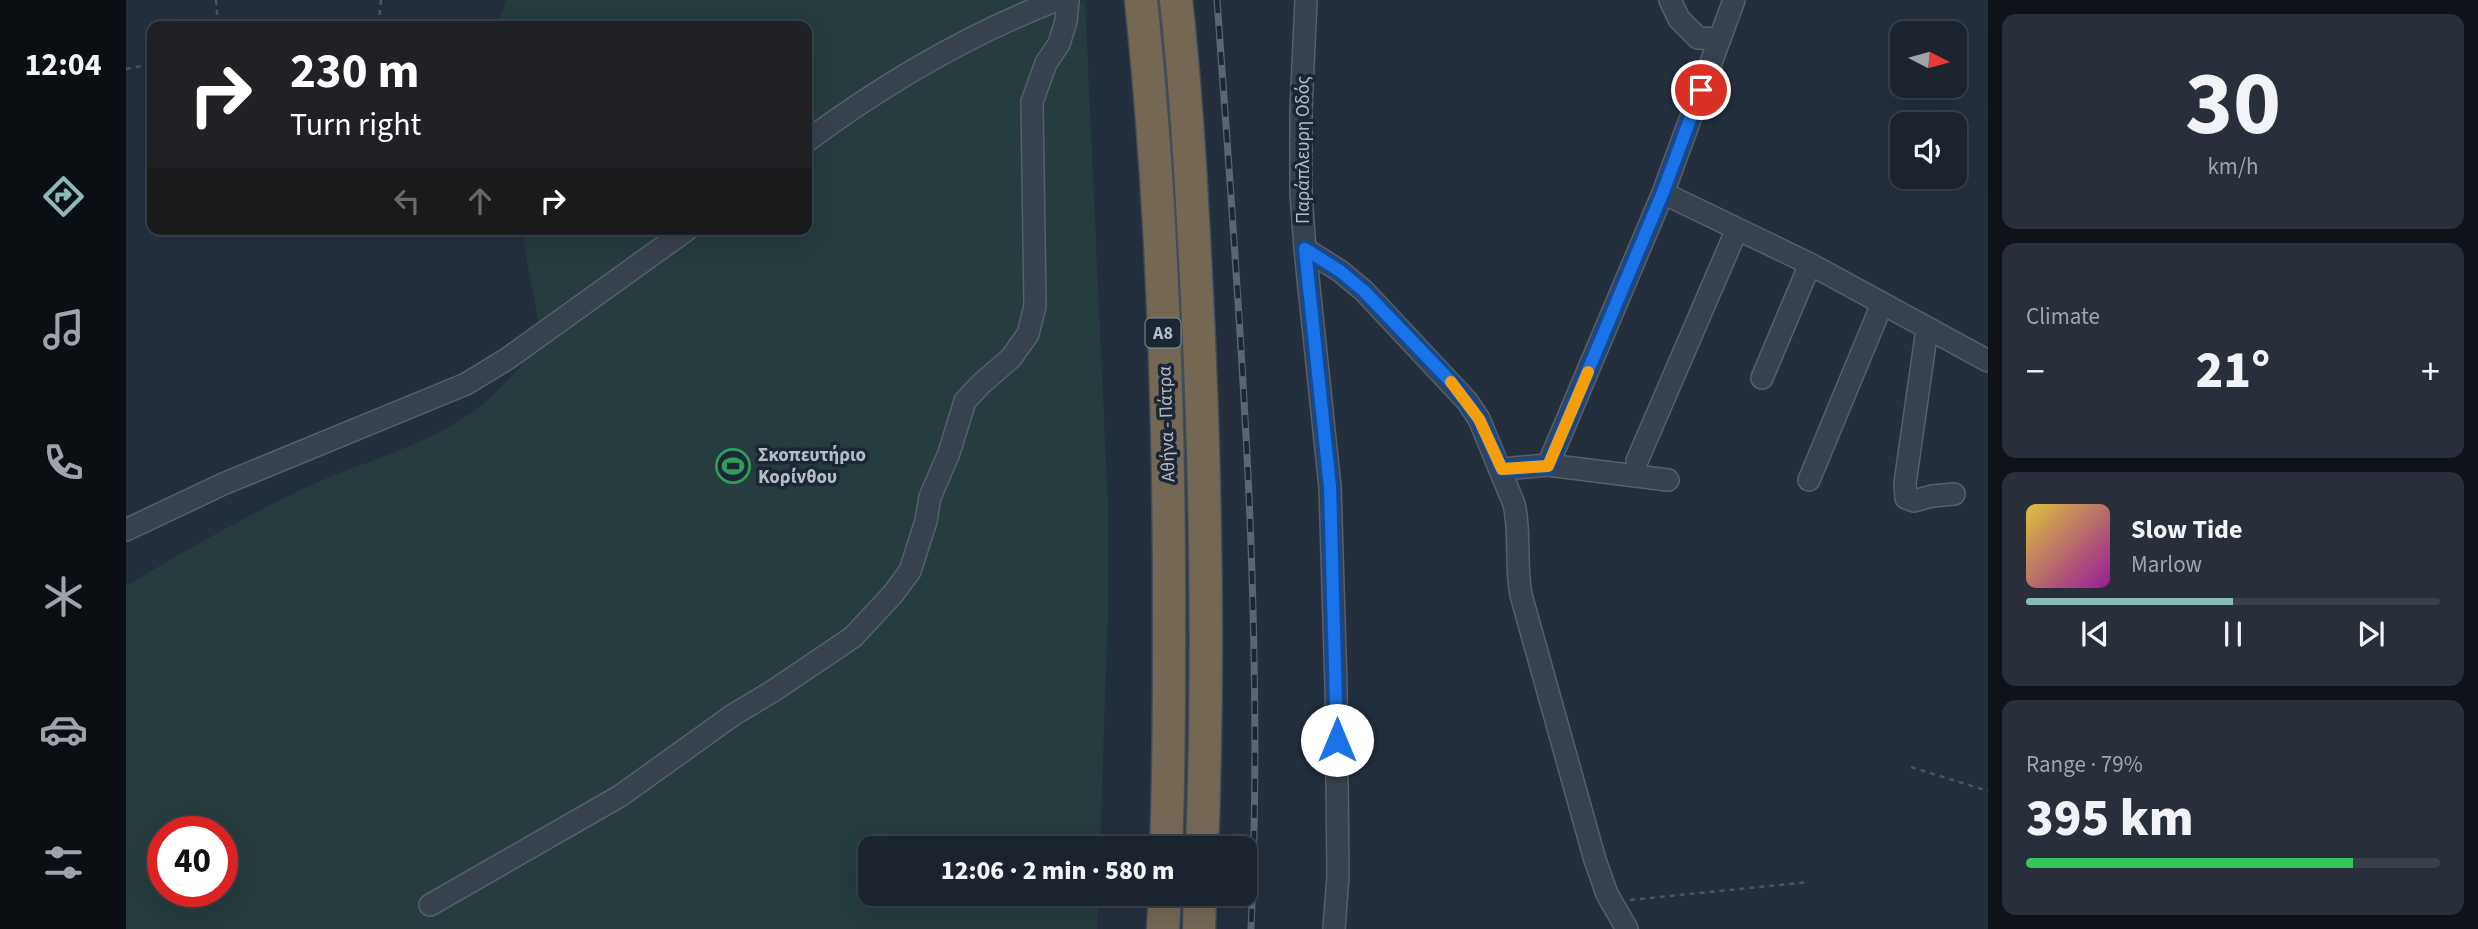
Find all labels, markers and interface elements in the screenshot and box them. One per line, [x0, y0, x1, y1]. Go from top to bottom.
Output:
north arrow [1890, 21, 1967, 98]
map controls [1890, 21, 1967, 189]
text: 230 m [290, 37, 419, 107]
text: 30 [2185, 40, 2281, 169]
text: 12:04 [24, 42, 102, 88]
icon: right [175, 49, 266, 140]
pin [1671, 60, 1731, 120]
icon: arrive [1682, 71, 1720, 109]
street label: Παράπλευρη Οδός [1290, 76, 1317, 224]
text: Turn right [290, 102, 421, 148]
button: sound [1890, 112, 1967, 189]
text: km/h [2207, 150, 2259, 183]
icon: directions [39, 172, 88, 221]
icon: left [388, 182, 426, 220]
icon: ahead [461, 182, 499, 220]
icon: right [534, 182, 572, 220]
text: Climate [2026, 300, 2100, 333]
icon: music [39, 305, 88, 354]
road number: Α8 [1146, 318, 1180, 348]
text: 21° [2196, 334, 2270, 408]
text: − [2026, 345, 2045, 399]
text: + [2421, 345, 2440, 399]
street label: Αθήνα - Πάτρα [1151, 365, 1183, 482]
icon: phone [39, 438, 88, 487]
place label: Σκοπευτήριο Κορίνθου [758, 442, 866, 491]
sports icon: Σκοπευτήριο Κορίνθου [714, 447, 752, 485]
text: Slow Tide [2131, 511, 2242, 548]
text: Marlow [2131, 548, 2202, 581]
icon: climate [39, 572, 88, 621]
icon: previous [2076, 615, 2114, 653]
icon: pause [2214, 615, 2252, 653]
icon: next [2352, 615, 2390, 653]
position arrow [1300, 703, 1374, 777]
icon: car [39, 705, 88, 754]
text: Range · 79% [2026, 748, 2143, 781]
text: 395 km [2026, 782, 2194, 856]
speed limit sign: 40 [147, 816, 238, 907]
icon: filters [39, 838, 88, 887]
text: 12:06 · 2 min · 580 m [941, 852, 1174, 889]

